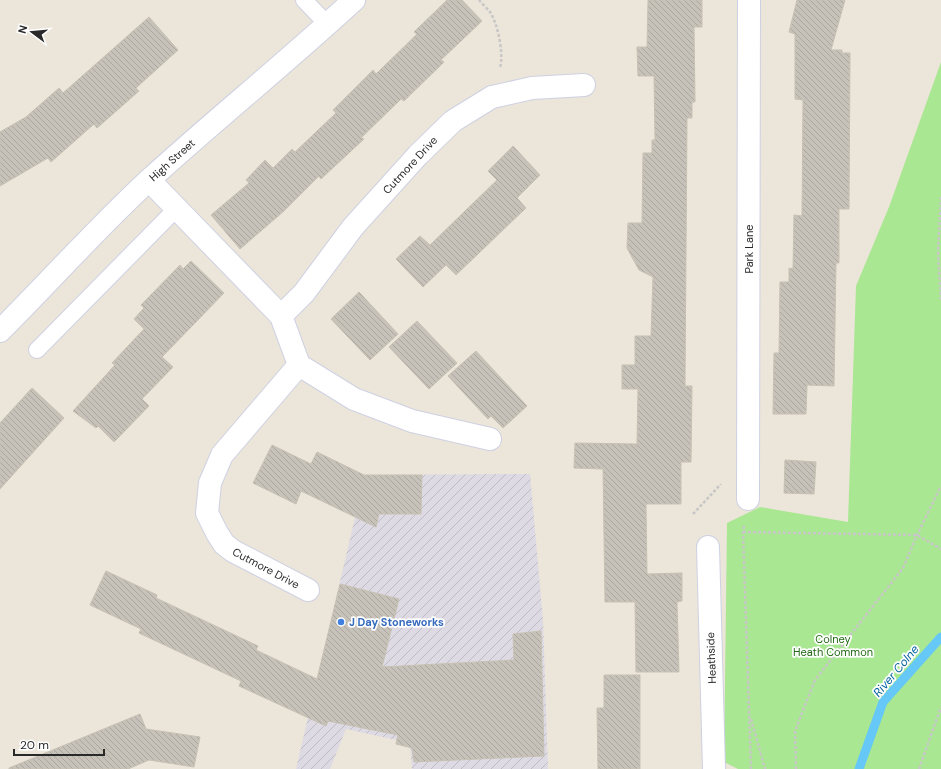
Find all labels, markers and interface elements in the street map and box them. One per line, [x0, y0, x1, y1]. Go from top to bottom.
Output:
north arrow [12, 12, 52, 52]
text: N [15, 23, 30, 35]
street label: Cutmore Drive [380, 133, 440, 197]
street label: High Street [146, 136, 198, 184]
street label: Park Lane [742, 225, 756, 274]
street label: Cutmore Drive [230, 544, 302, 592]
place label: J Day Stoneworks [349, 615, 444, 629]
marker: J Day Stoneworks [336, 617, 346, 627]
street label: Heathside [703, 632, 719, 684]
park label: Colney Heath Common [793, 632, 873, 659]
water label: River Colne [870, 642, 923, 700]
scale bar [14, 731, 104, 757]
text: 20 m [20, 737, 49, 753]

